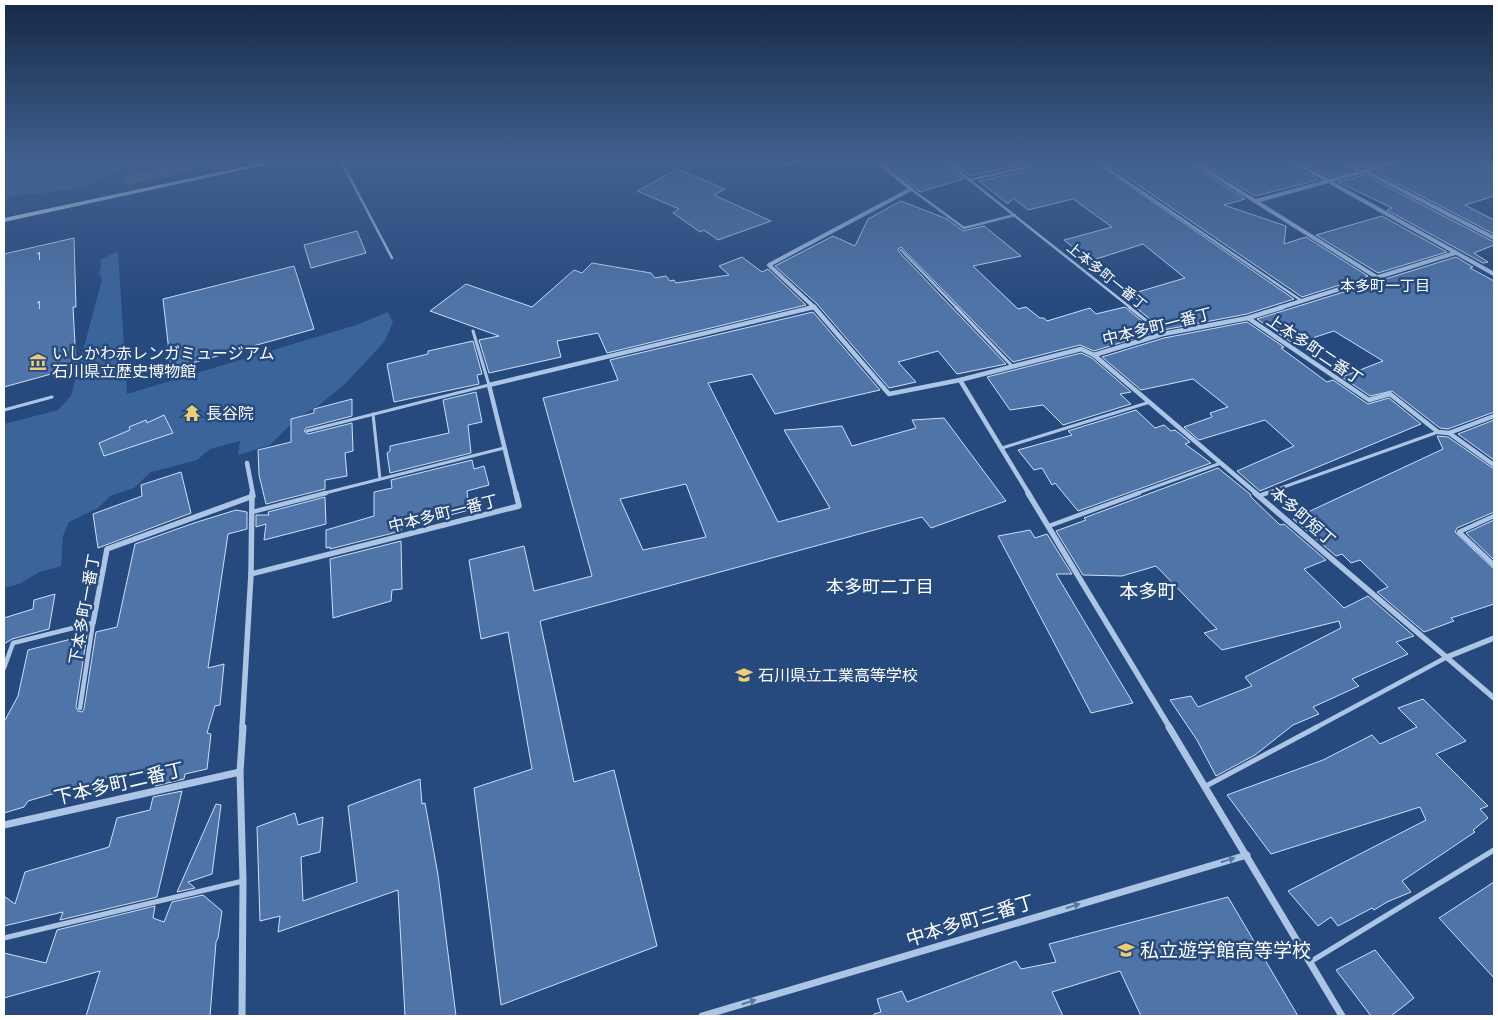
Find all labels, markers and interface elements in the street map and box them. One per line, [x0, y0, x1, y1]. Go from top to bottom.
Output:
street label: 上本多町一番丁 [1064, 239, 1150, 313]
house number: 1 [37, 250, 41, 263]
district label: 本多町一丁目 [1340, 277, 1430, 295]
house number: 1 [37, 299, 41, 312]
street label: 中本多町一番丁 [1100, 304, 1214, 349]
street label: 上本多町二番丁 [1263, 310, 1366, 389]
place label: いしかわ赤レンガミュージアム 石川県立歴史博物館 [52, 344, 275, 381]
museum icon: いしかわ赤レンガミュージアム 石川県立歴史博物館 [28, 352, 48, 372]
temple icon: 長谷院 [182, 403, 202, 423]
place label: 長谷院 [206, 404, 254, 423]
street label: 本多町短丁 [1266, 483, 1339, 550]
street label: 中本多町一番丁 [386, 491, 500, 536]
street label: 下本多町一番丁 [65, 552, 104, 666]
district label: 本多町二丁目 [826, 576, 934, 597]
district label: 本多町 [1119, 580, 1177, 603]
school or university icon: 石川県立工業高等学校 [734, 665, 754, 685]
place label: 石川県立工業高等学校 [758, 666, 918, 685]
street label: 下本多町二番丁 [52, 757, 187, 810]
one-way arrow [1221, 856, 1236, 864]
street label: 中本多町三番丁 [903, 890, 1037, 951]
one-way arrow [1065, 902, 1080, 910]
place label: 私立遊学館高等学校 [1140, 939, 1311, 962]
school or university icon: 私立遊学館高等学校 [1116, 940, 1136, 960]
one-way arrow [742, 998, 757, 1006]

